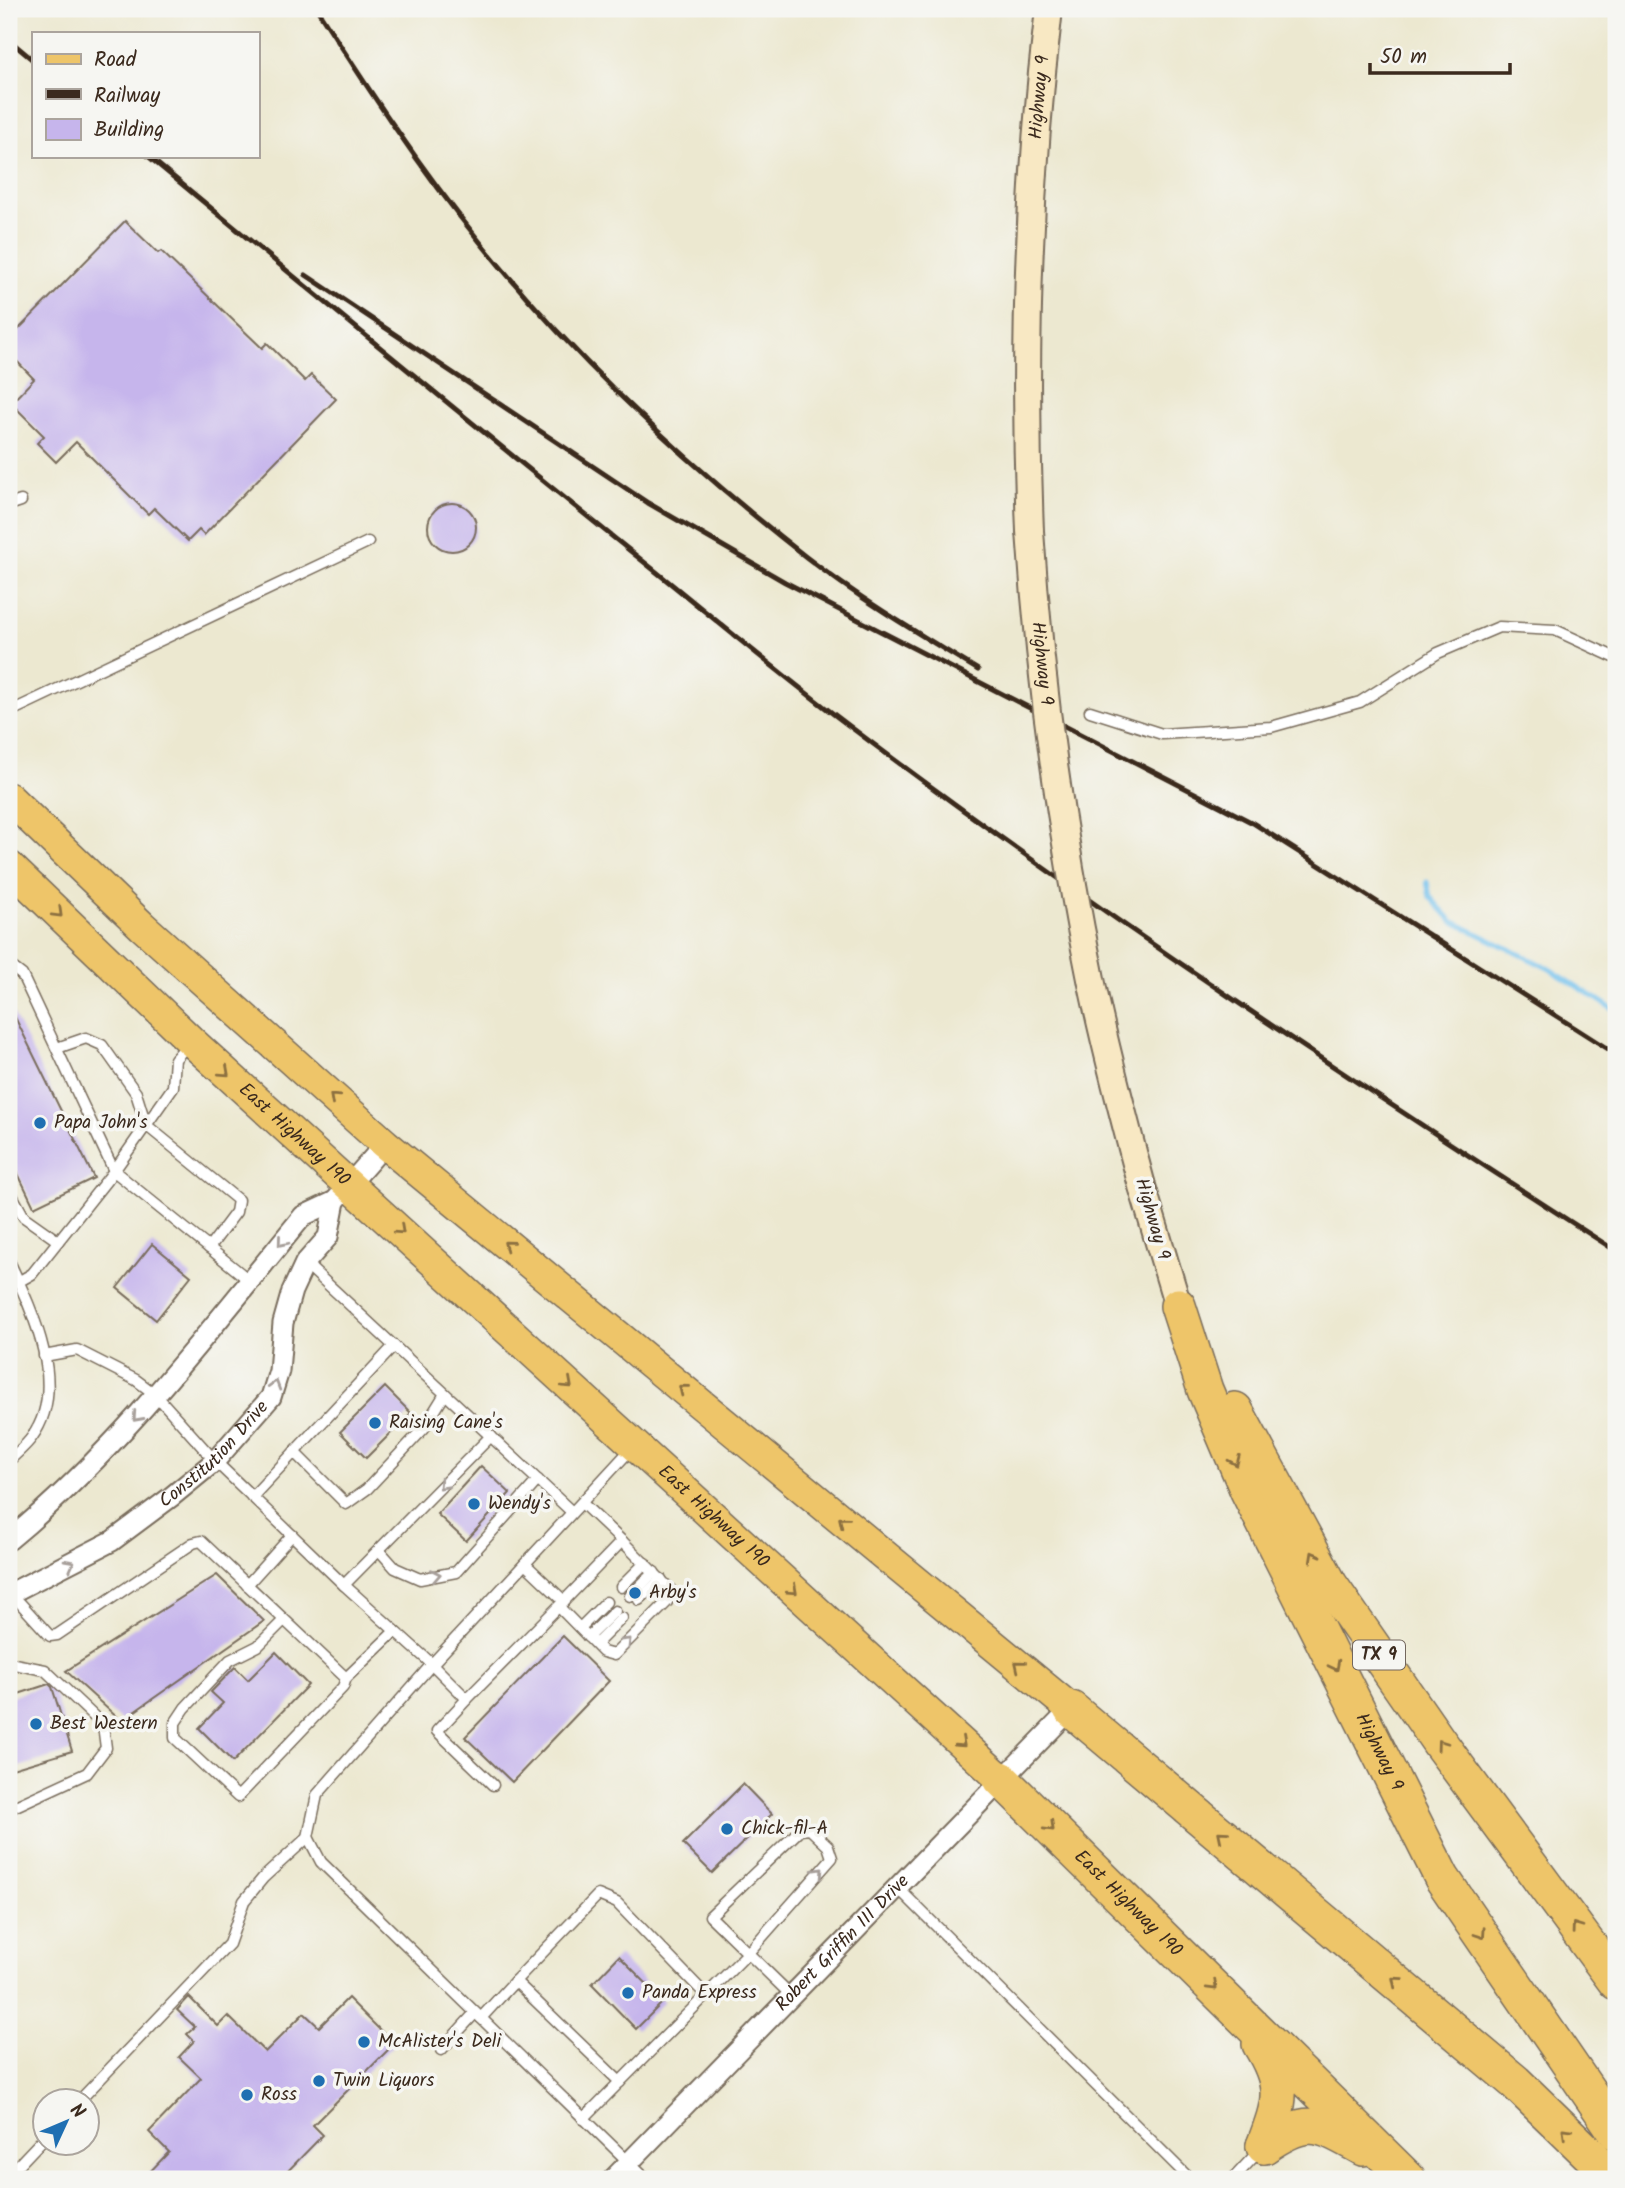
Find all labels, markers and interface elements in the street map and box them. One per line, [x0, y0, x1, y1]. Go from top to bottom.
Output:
legend [32, 32, 259, 158]
scale bar [1370, 32, 1510, 76]
text: 50 m [1380, 41, 1427, 74]
text: Road [94, 44, 137, 77]
street label: Highway 9 [1021, 54, 1059, 140]
text: Railway [94, 80, 160, 113]
text: Building [94, 114, 164, 147]
street label: Highway 9 [1022, 620, 1061, 707]
one-way arrow [50, 905, 63, 918]
one-way arrow [217, 1063, 230, 1076]
street label: East Highway 190 [231, 1076, 357, 1194]
one-way arrow [329, 1094, 342, 1107]
place label: Papa John's [54, 1108, 148, 1138]
marker: Papa John's [32, 1115, 48, 1131]
street label: Highway 9 [1126, 1175, 1178, 1263]
one-way arrow [392, 1222, 405, 1234]
one-way arrow [278, 1233, 290, 1246]
one-way arrow [503, 1240, 515, 1253]
one-way arrow [560, 1375, 573, 1388]
one-way arrow [266, 1379, 281, 1391]
one-way arrow [679, 1385, 692, 1397]
street label: Constitution Drive [153, 1394, 277, 1516]
one-way arrow [132, 1408, 145, 1421]
place label: Raising Cane's [389, 1408, 503, 1438]
marker: Raising Cane's [367, 1415, 383, 1431]
one-way arrow [1227, 1454, 1241, 1467]
street label: East Highway 190 [650, 1458, 776, 1576]
one-way arrow [438, 1476, 451, 1489]
place label: Wendy's [488, 1489, 551, 1519]
marker: Wendy's [466, 1496, 482, 1512]
one-way arrow [839, 1517, 852, 1529]
one-way arrow [1309, 1550, 1322, 1563]
one-way arrow [62, 1559, 75, 1572]
one-way arrow [430, 1569, 442, 1584]
place label: Arby's [649, 1578, 697, 1608]
one-way arrow [785, 1581, 798, 1594]
marker: Arby's [627, 1585, 643, 1601]
one-way arrow [619, 1638, 631, 1650]
road number: TX 9 [1353, 1640, 1405, 1670]
one-way arrow [1327, 1659, 1341, 1671]
one-way arrow [1014, 1661, 1026, 1674]
street label: Highway 9 [1347, 1708, 1411, 1796]
place label: Best Western [50, 1709, 158, 1739]
marker: Best Western [28, 1716, 44, 1732]
one-way arrow [953, 1735, 966, 1747]
one-way arrow [1437, 1739, 1449, 1752]
place label: Chick-fil-A [741, 1814, 828, 1844]
one-way arrow [1042, 1819, 1055, 1832]
marker: Chick-fil-A [719, 1821, 735, 1837]
one-way arrow [1217, 1831, 1230, 1843]
street label: East Highway 190 [1067, 1843, 1189, 1964]
street label: Robert Griffin III Drive [768, 1867, 917, 2019]
one-way arrow [811, 1867, 823, 1880]
one-way arrow [1571, 1922, 1584, 1935]
one-way arrow [1473, 1927, 1486, 1940]
one-way arrow [1391, 1977, 1404, 1989]
place label: Panda Express [642, 1978, 757, 2008]
one-way arrow [1204, 1978, 1217, 1991]
marker: Panda Express [620, 1985, 636, 2001]
place label: McAlister's Deli [378, 2027, 502, 2057]
marker: McAlister's Deli [356, 2034, 372, 2050]
place label: Twin Liquors [333, 2066, 434, 2096]
marker: Twin Liquors [311, 2073, 327, 2089]
place label: Ross [261, 2080, 297, 2110]
north arrow [32, 2086, 102, 2156]
marker: Ross [239, 2087, 255, 2103]
text: N [62, 2097, 92, 2126]
one-way arrow [1562, 2127, 1575, 2140]

